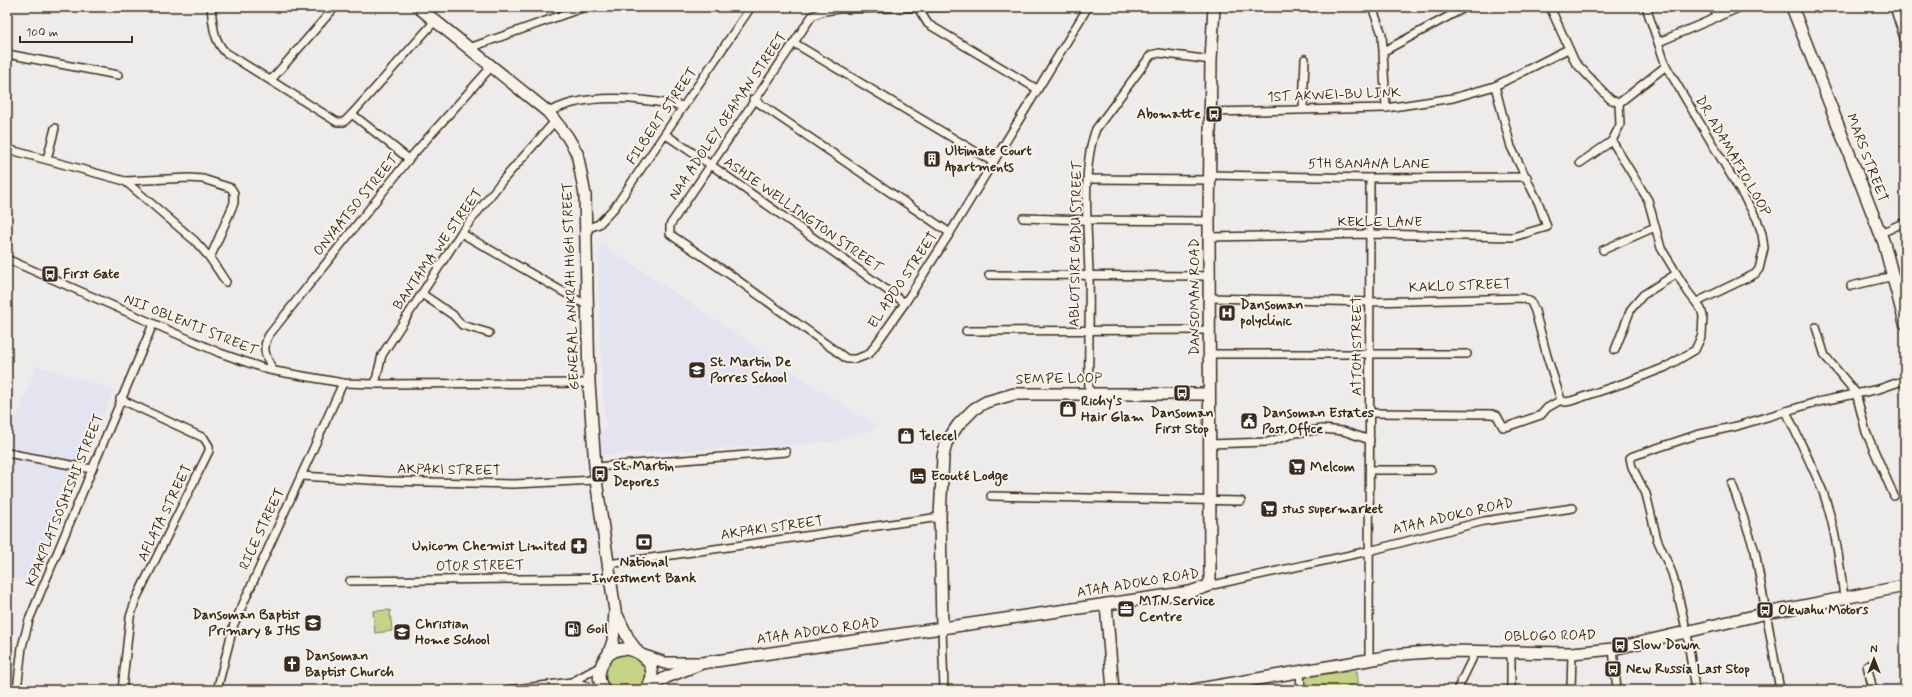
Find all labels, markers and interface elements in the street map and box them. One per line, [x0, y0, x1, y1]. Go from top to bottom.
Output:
scale bar [20, 18, 132, 44]
text: 100 m [26, 25, 58, 41]
street label: NAA ADOLEY OEAMAN STREET [665, 28, 791, 204]
street label: FILBERT STREET [623, 64, 701, 168]
street label: 1ST AKWEI-BU LINK [1267, 84, 1401, 106]
street label: DR. ADAMAFIO LOOP [1691, 93, 1775, 219]
bus stop icon: Abomatte [1204, 104, 1224, 124]
place label: Abomatte [1137, 105, 1201, 123]
street label: MARS STREET [1842, 111, 1892, 205]
place label: Ultimate Court Apartments [945, 142, 1033, 178]
building icon: Ultimate Court Apartments [922, 149, 942, 169]
street label: ONYAATSO STREET [309, 150, 403, 260]
street label: ASHIE WELLINGTON STREET [720, 153, 886, 277]
street label: 5TH BANANA LANE [1308, 155, 1430, 173]
street label: ABLOTSIRI BADU STREET [1066, 160, 1086, 327]
street label: GENERAL ANKRAH HIGH STREET [558, 182, 584, 390]
street label: BANTAMA WE STREET [389, 185, 487, 313]
street label: KEKLE LANE [1338, 213, 1422, 231]
street label: EL ADDO STREET [864, 228, 942, 332]
street label: DANSOMAN ROAD [1186, 238, 1204, 356]
bus stop icon: First Gate [40, 264, 60, 284]
place label: First Gate [63, 265, 120, 283]
street label: KAKLO STREET [1408, 275, 1512, 297]
street label: NII OBLENTI STREET [121, 290, 261, 360]
place label: Dansoman polyclinic [1240, 296, 1303, 330]
street label: ATTOH STREET [1348, 296, 1366, 396]
hospital icon: Dansoman polyclinic [1217, 303, 1237, 323]
place label: St. Martin De Porres School [710, 353, 791, 387]
school or university icon: St. Martin De Porres School [687, 360, 707, 380]
street label: SEMPE LOOP [1016, 369, 1102, 389]
bus stop icon: Dansoman First Stop [1172, 383, 1192, 403]
place label: Richy's Hair Glam [1081, 392, 1144, 426]
shop icon: Richy's Hair Glam [1058, 399, 1078, 419]
place label: Dansoman First Stop [1150, 404, 1214, 438]
place label: Dansoman Estates Post Office [1262, 404, 1375, 438]
street label: KPAKPLATSOSHISHI STREET [22, 411, 108, 589]
public building icon: Dansoman Estates Post Office [1239, 411, 1259, 431]
shop icon: Telecel [896, 426, 916, 446]
place label: Telecel [919, 427, 957, 445]
place label: St. Martin Depores [613, 457, 674, 491]
supermarket icon: Melcom [1287, 457, 1307, 477]
place label: Melcom [1310, 458, 1355, 476]
street label: AKPAKI STREET [397, 460, 501, 480]
street label: AFLATA STREET [134, 462, 196, 564]
bus stop icon: St. Martin Depores [590, 464, 610, 484]
hotel icon: Ecouté Lodge [908, 466, 928, 486]
place label: Ecouté Lodge [931, 467, 1008, 487]
street label: RICE STREET [235, 485, 289, 573]
street label: ATAA ADOKO ROAD [1391, 493, 1515, 539]
supermarket icon: stus supermarket [1259, 499, 1279, 519]
place label: stus supermarket [1282, 500, 1384, 518]
street label: AKPAKI STREET [720, 512, 824, 544]
bank icon: National Investment Bank [634, 532, 654, 552]
pharmacy icon: Unicom Chemist Limited [569, 536, 589, 556]
place label: Unicom Chemist Limited [412, 537, 566, 555]
place label: National Investment Bank [592, 553, 696, 587]
street label: OTOR STREET [436, 556, 524, 576]
street label: ATAA ADOKO ROAD [1075, 564, 1201, 602]
place label: MTN Service Centre [1139, 592, 1215, 626]
office icon: MTN Service Centre [1116, 599, 1136, 619]
bus stop icon: Okwahu Motors [1755, 600, 1775, 620]
place label: Okwahu Motors [1778, 601, 1869, 619]
place label: Dansoman Baptist Primary & JHS [192, 606, 300, 640]
school or university icon: Dansoman Baptist Primary & JHS [303, 613, 323, 633]
street label: ATAA ADOKO ROAD [755, 613, 881, 649]
place label: Christian Home School [415, 615, 490, 649]
fuel station icon: Goil [563, 619, 583, 639]
place label: Goil [586, 620, 608, 638]
school or university icon: Christian Home School [392, 622, 412, 642]
street label: OBLOGO ROAD [1504, 626, 1596, 646]
bus stop icon: Slow Down [1610, 635, 1630, 655]
place label: Slow Down [1633, 636, 1701, 654]
north arrow [1854, 639, 1894, 679]
text: N [1870, 643, 1878, 657]
place label: Dansoman Baptist Church [305, 647, 394, 681]
church icon: Dansoman Baptist Church [282, 654, 302, 674]
bus stop icon: New Russia Last Stop [1603, 659, 1623, 679]
place label: New Russia Last Stop [1626, 660, 1750, 678]

